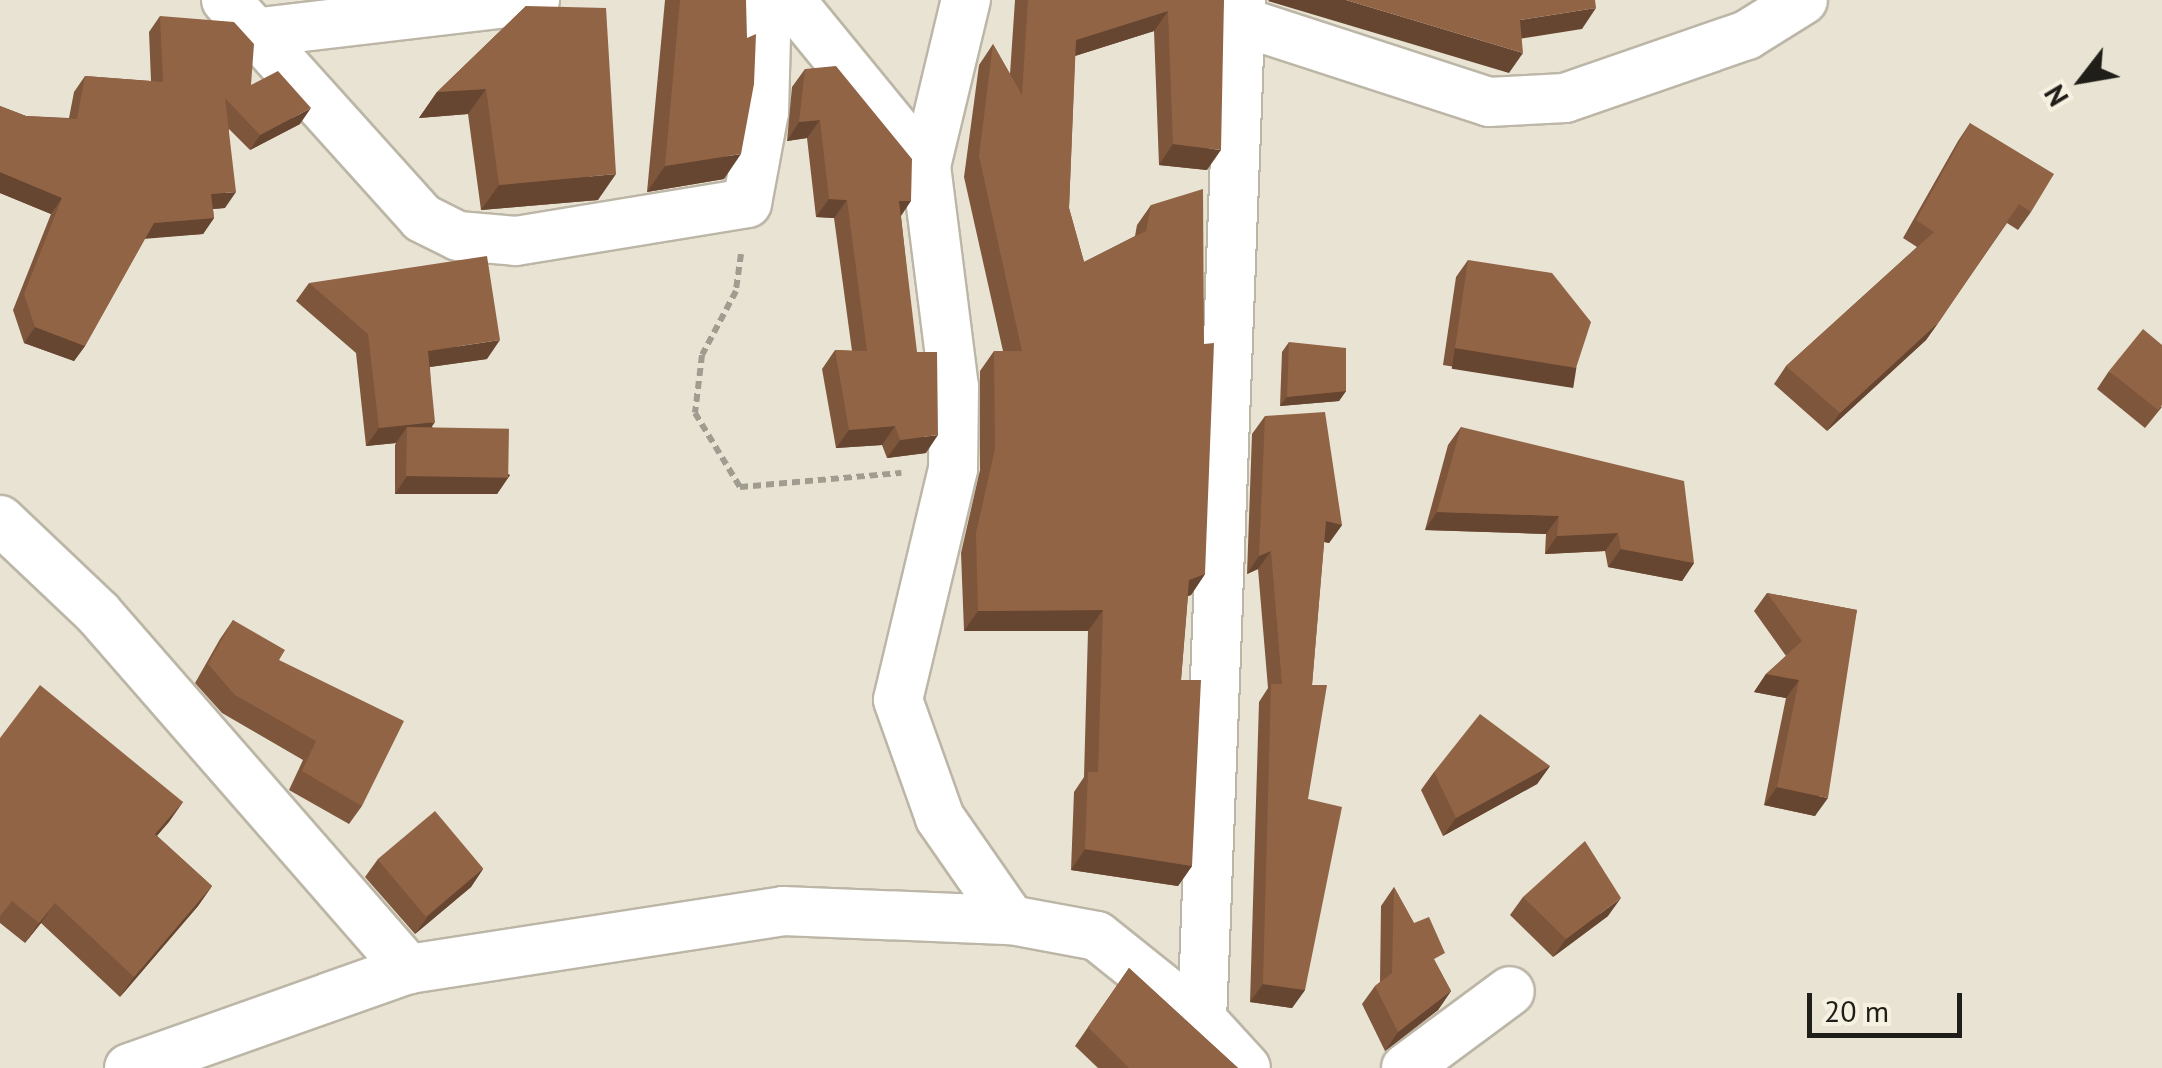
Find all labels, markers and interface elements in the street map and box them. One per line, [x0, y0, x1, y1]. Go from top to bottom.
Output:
north arrow [2032, 30, 2132, 130]
text: N [2035, 78, 2076, 113]
scale bar [1812, 973, 1967, 1035]
text: 20 m [1824, 991, 1889, 1030]

